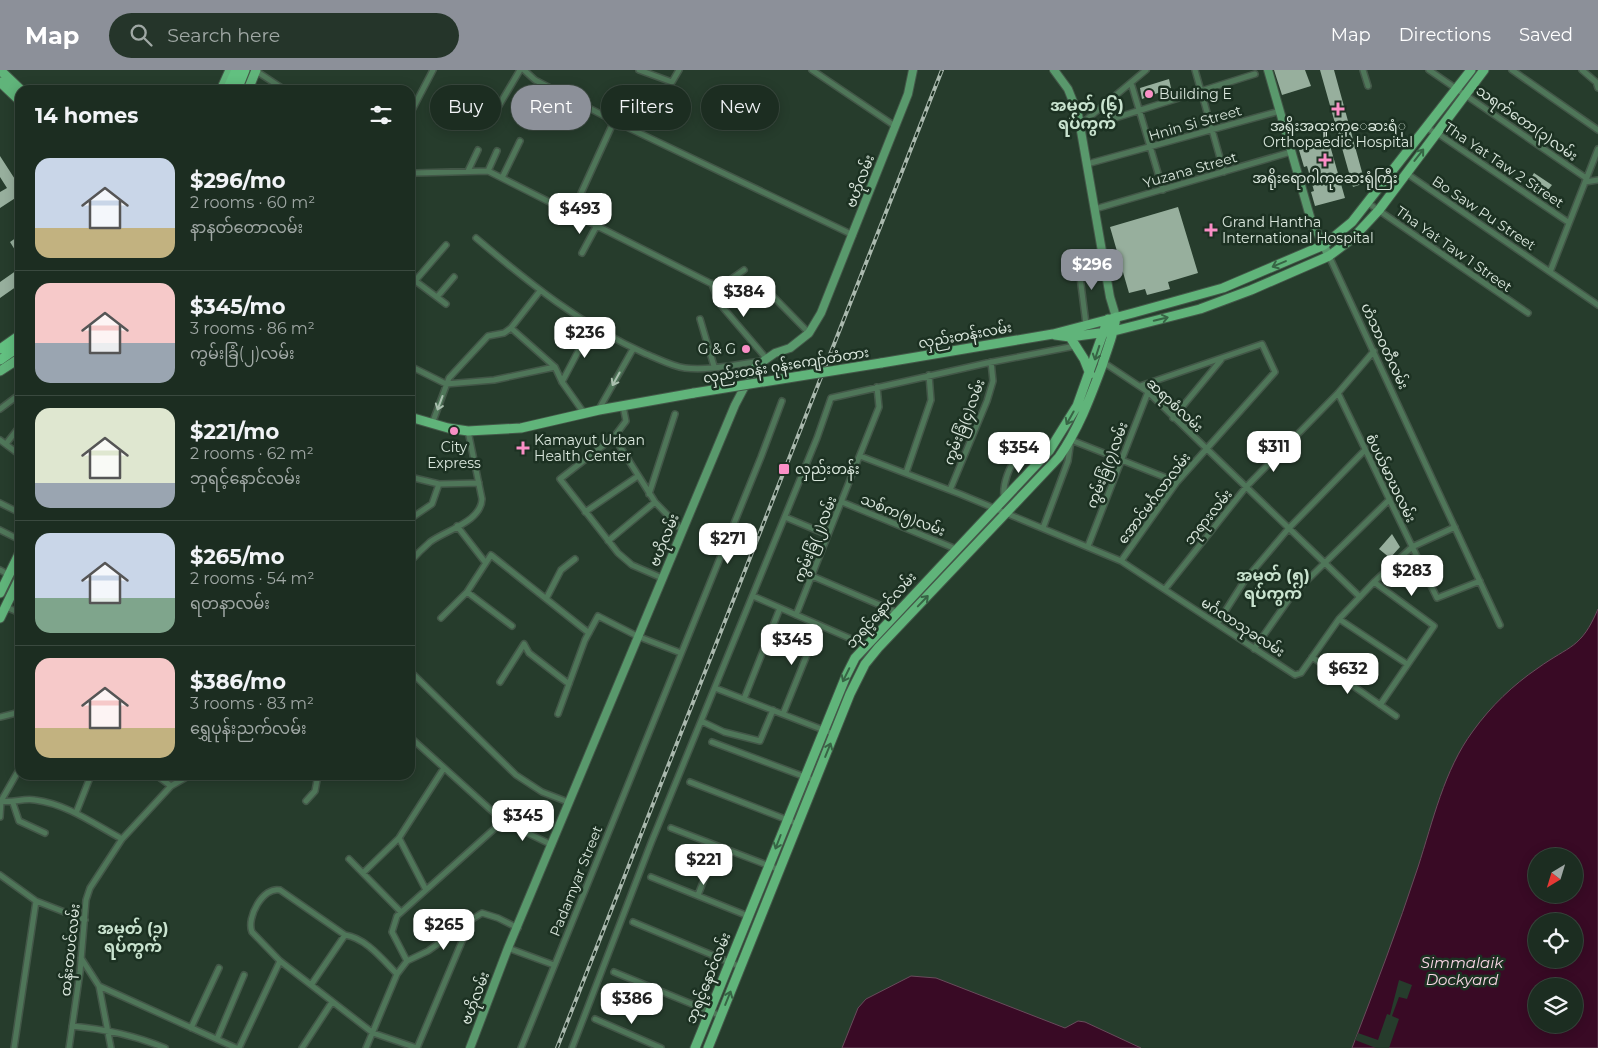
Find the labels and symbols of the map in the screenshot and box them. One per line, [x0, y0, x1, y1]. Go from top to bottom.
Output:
street label: သရက်တော(၃)လမ်း [1471, 80, 1582, 167]
place label: Building E [1159, 85, 1232, 103]
marker: Building E [1143, 88, 1155, 100]
district label: အမှတ် (၆) ရပ်ကွက် [1050, 94, 1124, 137]
street label: Hnin Si Street [1146, 101, 1244, 145]
marker: အရိုးအထူးကုေဆးရံု Orthopaedic Hospital [1331, 102, 1345, 116]
place label: အရိုးအထူးကုေဆးရံု Orthopaedic Hospital [1263, 116, 1413, 151]
street label: Tha Yat Taw 2 Street [1441, 118, 1568, 212]
street label: Yuzana Street [1141, 148, 1239, 192]
one-way arrow [1414, 149, 1425, 162]
street label: ဗဟိုလမ်း [841, 152, 881, 211]
marker: အရိုးရောဂါကုဆေးရုံကြီး [1318, 153, 1332, 167]
place label: အရိုးရောဂါကုဆေးရုံကြီး [1252, 168, 1398, 190]
street label: Bo Saw Pu Street [1429, 172, 1540, 255]
pin: $493 [550, 192, 610, 235]
street label: Tha Yat Taw 1 Street [1392, 202, 1516, 296]
place label: Grand Hantha International Hospital [1222, 213, 1374, 247]
marker: Grand Hantha International Hospital [1204, 223, 1218, 237]
pin: $296 [1062, 248, 1122, 291]
one-way arrow [1272, 260, 1287, 269]
pin: $384 [714, 276, 774, 318]
street label: ဟံသာဝတီလမ်း [1357, 300, 1414, 392]
one-way arrow [1153, 314, 1169, 323]
pin: $236 [555, 316, 615, 359]
street label: လှည်းတန်းလမ်း [917, 317, 1014, 355]
place label: G & G [698, 340, 736, 358]
street label: လှည်းတန်း ဂုန်းကျော်တံတား [702, 342, 871, 390]
marker: G & G [740, 343, 752, 355]
one-way arrow [1091, 344, 1101, 360]
one-way arrow [611, 372, 621, 387]
street label: ဆရာစံလမ်း [1141, 373, 1208, 438]
street label: ကွမ်းခြံ(၄)လမ်း [938, 376, 991, 469]
one-way arrow [435, 394, 444, 410]
one-way arrow [1065, 410, 1074, 425]
street label: ကွမ်းခြံ(၇)လမ်း [1081, 419, 1135, 512]
marker: City Express [448, 425, 460, 437]
pin: $311 [1244, 430, 1304, 473]
street label: စံပယ်မာဃလမ်း [1362, 430, 1421, 525]
place label: Kamayut Urban Health Center [534, 431, 645, 465]
pin: $354 [989, 432, 1049, 474]
place label: City Express [427, 438, 481, 472]
marker: Kamayut Urban Health Center [516, 441, 530, 455]
street label: အောင်မင်္ဂလာလမ်း [1113, 448, 1194, 547]
place label: လှည်းတန်း [795, 459, 860, 481]
marker: လှည်းတန်း [777, 462, 791, 476]
street label: ဘုရားလမ်း [1179, 485, 1238, 550]
street label: သစ်က(၅)လမ်း [857, 489, 948, 543]
street label: ကွမ်းခြံ(၂)လမ်း [789, 493, 843, 586]
street label: ဗဟိုလမ်း [644, 511, 685, 570]
pin: $271 [698, 522, 758, 565]
pin: $283 [1382, 554, 1442, 597]
district label: အမှတ် (၅) ရပ်ကွက် [1236, 564, 1310, 607]
street label: ဘုရင့်နောင်လမ်း [841, 567, 922, 654]
street label: မင်္ဂလာသုခလမ်း [1196, 592, 1289, 663]
one-way arrow [917, 594, 929, 607]
pin: $345 [762, 624, 822, 666]
pin: $632 [1318, 652, 1378, 695]
one-way arrow [841, 667, 851, 682]
one-way arrow [824, 743, 833, 758]
pin: $345 [493, 800, 553, 842]
street label: Padamyar Street [546, 823, 606, 939]
one-way arrow [773, 834, 782, 849]
pin: $221 [674, 844, 734, 886]
north arrow [1528, 848, 1582, 902]
street label: ထန်းတပင်လမ်း [55, 903, 87, 997]
pin: $265 [414, 908, 474, 951]
district label: အမှတ် (၁) ရပ်ကွက် [97, 917, 169, 960]
street label: ဘုရင့်နောင်လမ်း [681, 929, 737, 1027]
water label: Simmalaik Dockyard [1421, 953, 1504, 989]
street label: ဗဟိုလမ်း [456, 969, 496, 1028]
pin: $386 [602, 982, 662, 1025]
one-way arrow [724, 991, 733, 1007]

